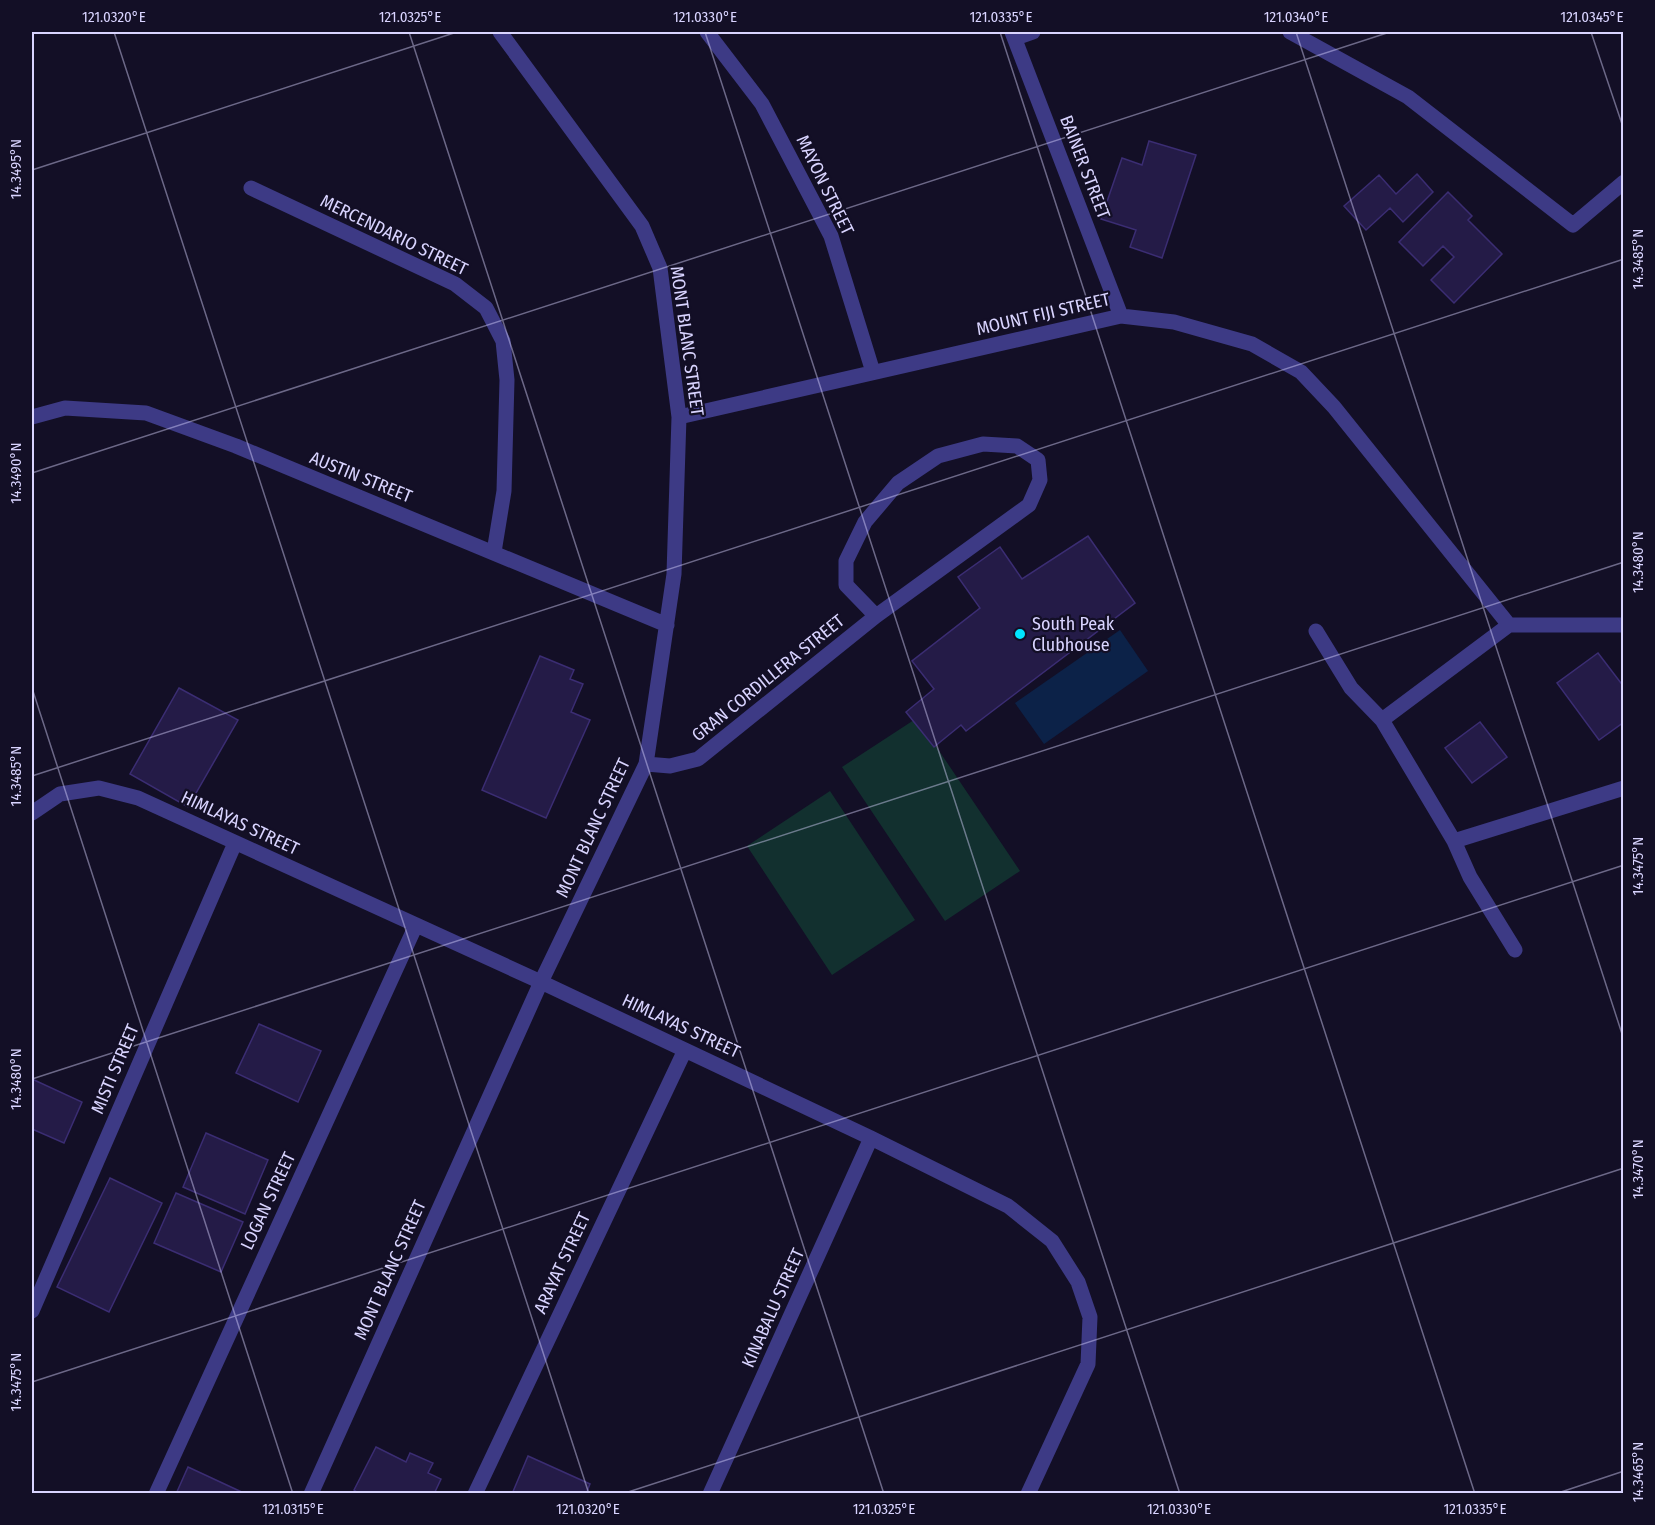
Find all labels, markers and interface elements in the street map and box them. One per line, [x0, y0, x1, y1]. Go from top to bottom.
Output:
text: 121.0320°E [82, 8, 146, 26]
text: 121.0325°E [379, 8, 441, 26]
text: 121.0330°E [673, 8, 737, 26]
text: 121.0335°E [970, 8, 1033, 26]
text: 121.0340°E [1264, 8, 1328, 26]
text: 121.0345°E [1560, 8, 1624, 26]
street label: BAINER STREET [1055, 112, 1115, 223]
street label: MAYON STREET [791, 132, 859, 239]
text: 14.3495°N [7, 139, 25, 199]
street label: MERCENDARIO STREET [317, 190, 472, 280]
text: 14.3485°N [1629, 229, 1647, 289]
street label: MONT BLANC STREET [666, 265, 708, 418]
street label: MOUNT FIJI STREET [974, 288, 1113, 340]
text: 14.3490°N [7, 442, 25, 504]
street label: AUSTIN STREET [307, 446, 416, 508]
text: 14.3480°N [1629, 531, 1647, 593]
street label: GRAN CORDILLERA STREET [687, 609, 849, 746]
place label: South Peak Clubhouse [1032, 613, 1115, 656]
marker: South Peak Clubhouse [1013, 627, 1027, 641]
text: 14.3485°N [7, 746, 25, 806]
street label: MONT BLANC STREET [551, 754, 635, 901]
street label: HIMLAYAS STREET [178, 786, 303, 860]
text: 14.3475°N [1629, 837, 1647, 895]
street label: HIMLAYAS STREET [619, 989, 744, 1063]
street label: MISTI STREET [86, 1020, 144, 1117]
text: 14.3480°N [7, 1048, 25, 1110]
text: 14.3470°N [1629, 1139, 1647, 1199]
street label: LOGAN STREET [236, 1148, 300, 1253]
street label: MONT BLANC STREET [349, 1196, 431, 1343]
street label: ARAYAT STREET [529, 1208, 595, 1317]
street label: KINABALU STREET [737, 1244, 809, 1371]
text: 14.3475°N [7, 1353, 25, 1411]
text: 14.3465°N [1629, 1442, 1647, 1502]
text: 121.0315°E [262, 1500, 324, 1518]
text: 121.0320°E [556, 1500, 620, 1518]
text: 121.0325°E [853, 1500, 915, 1518]
text: 121.0330°E [1147, 1500, 1211, 1518]
text: 121.0335°E [1444, 1500, 1507, 1518]

